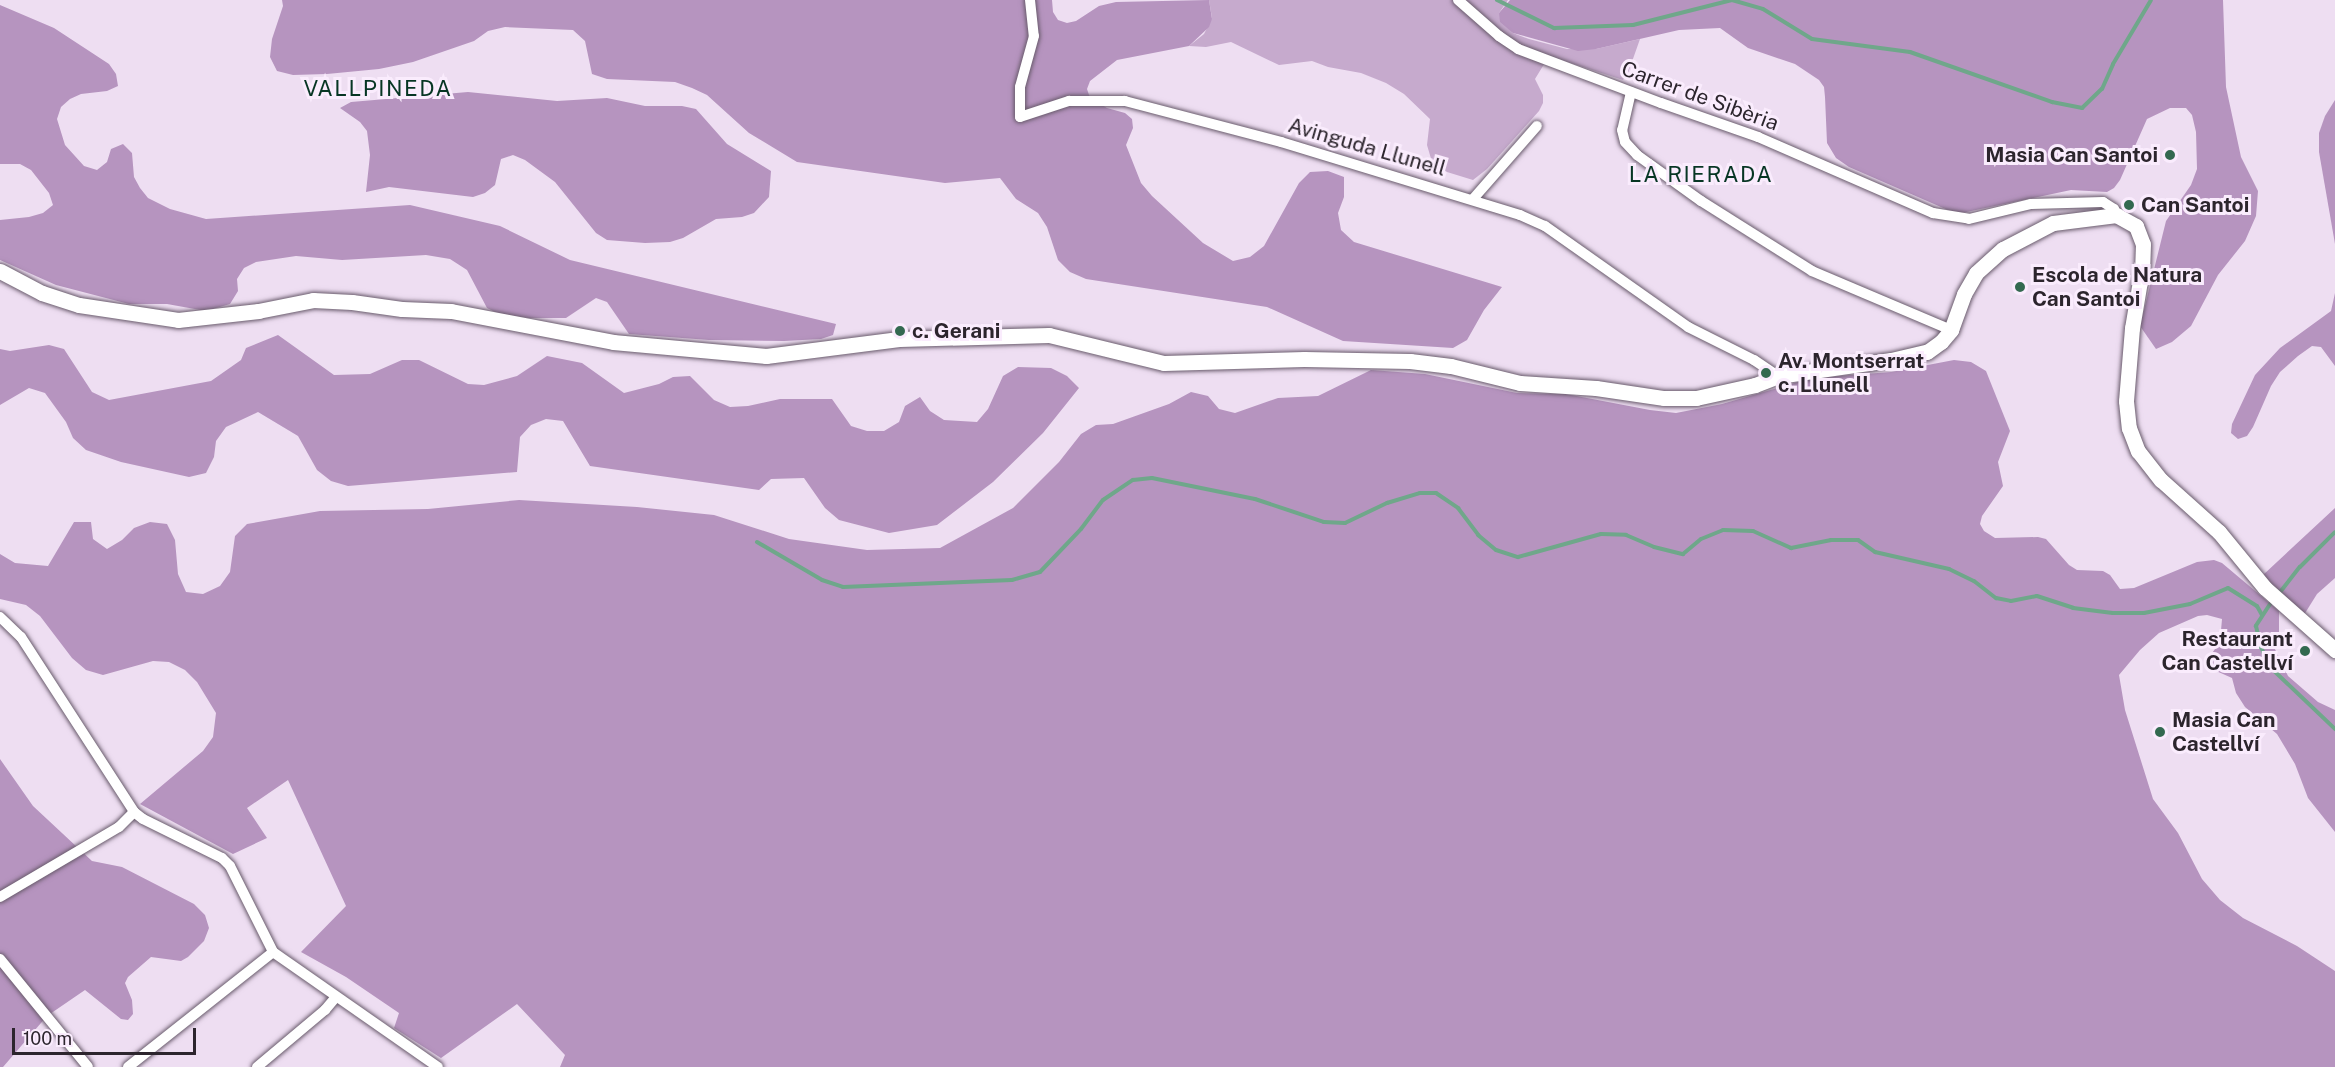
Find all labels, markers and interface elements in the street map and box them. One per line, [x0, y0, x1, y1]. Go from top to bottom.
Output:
street label: Carrer de Sibèria [1618, 56, 1782, 136]
district label: VALLPINEDA [303, 76, 453, 102]
street label: Avinguda Llunell [1285, 112, 1449, 182]
place label: Masia Can Santoi [1985, 142, 2158, 168]
marker: Masia Can Santoi [2163, 148, 2177, 162]
district label: LA RIERADA [1629, 162, 1773, 188]
place label: Can Santoi [2141, 192, 2249, 218]
marker: Can Santoi [2122, 198, 2136, 212]
place label: Escola de Natura Can Santoi [2032, 262, 2202, 312]
marker: Escola de Natura Can Santoi [2013, 280, 2027, 294]
place label: c. Gerani [912, 318, 1000, 344]
marker: c. Gerani [893, 324, 907, 338]
place label: Av. Montserrat c. Llunell [1778, 348, 1924, 398]
marker: Av. Montserrat c. Llunell [1759, 366, 1773, 380]
place label: Restaurant Can Castellví [2162, 626, 2293, 676]
marker: Restaurant Can Castellví [2298, 644, 2312, 658]
place label: Masia Can Castellví [2172, 707, 2275, 757]
marker: Masia Can Castellví [2153, 725, 2167, 739]
scale bar [15, 1016, 200, 1054]
text: 100 m [23, 1028, 72, 1049]

